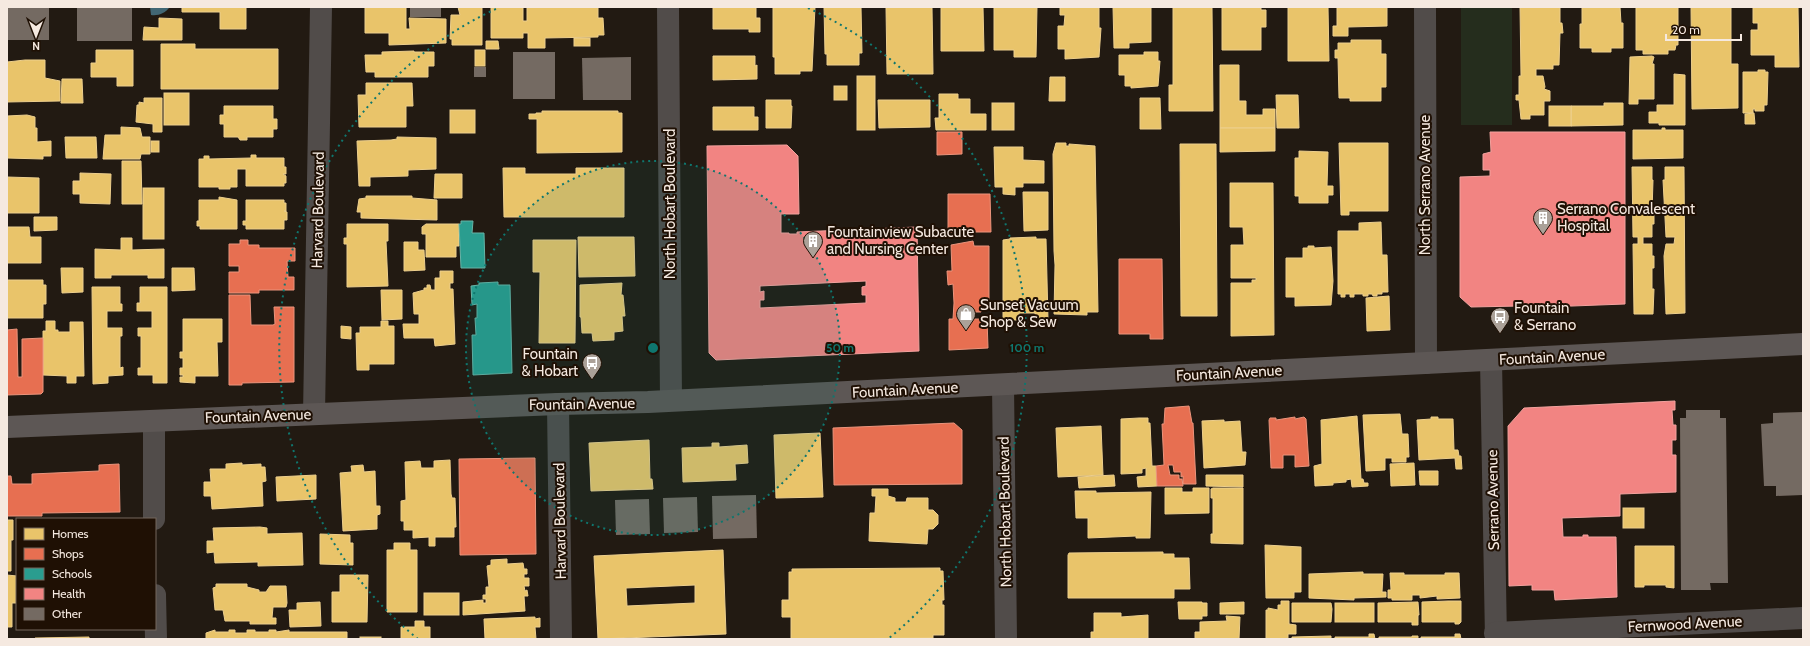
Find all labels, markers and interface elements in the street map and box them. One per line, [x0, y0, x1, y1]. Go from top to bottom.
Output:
north arrow [16, 16, 56, 56]
scale bar [1666, 16, 1741, 42]
text: 20 m [1672, 22, 1700, 37]
text: N [32, 39, 40, 53]
street label: North Serrano Avenue [1416, 114, 1434, 255]
street label: North Hobart Boulevard [661, 129, 679, 279]
street label: Harvard Boulevard [308, 152, 328, 268]
place label: Serrano Convalescent Hospital [1557, 200, 1695, 235]
building icon: Serrano Convalescent Hospital [1532, 207, 1554, 235]
place label: Fountainview Subacute and Nursing Center [827, 223, 974, 258]
building icon: Fountainview Subacute and Nursing Center [802, 230, 824, 258]
place label: Sunset Vacuum Shop & Sew [980, 296, 1079, 331]
place label: Fountain & Serrano [1514, 299, 1576, 334]
shop icon: Sunset Vacuum Shop & Sew [955, 303, 977, 331]
bus stop icon: Fountain & Serrano [1489, 306, 1511, 334]
text: 50 m [826, 340, 854, 355]
text: 100 m [1010, 340, 1044, 355]
centre of rings [646, 341, 660, 355]
place label: Fountain & Hobart [522, 345, 578, 380]
street label: Fountain Avenue [1498, 345, 1606, 369]
bus stop icon: Fountain & Hobart [581, 352, 603, 380]
street label: Fountain Avenue [1175, 361, 1283, 385]
street label: Fountain Avenue [851, 378, 959, 402]
street label: Fountain Avenue [529, 394, 636, 414]
street label: Fountain Avenue [205, 405, 312, 427]
street label: North Hobart Boulevard [995, 436, 1015, 588]
street label: Serrano Avenue [1483, 449, 1503, 550]
street label: Harvard Boulevard [550, 463, 570, 579]
legend [16, 518, 156, 630]
text: Homes [52, 526, 89, 541]
text: Shops [52, 546, 84, 561]
text: Schools [52, 566, 92, 581]
text: Health [52, 586, 86, 601]
text: Other [52, 606, 82, 621]
street label: Fernwood Avenue [1627, 612, 1743, 636]

